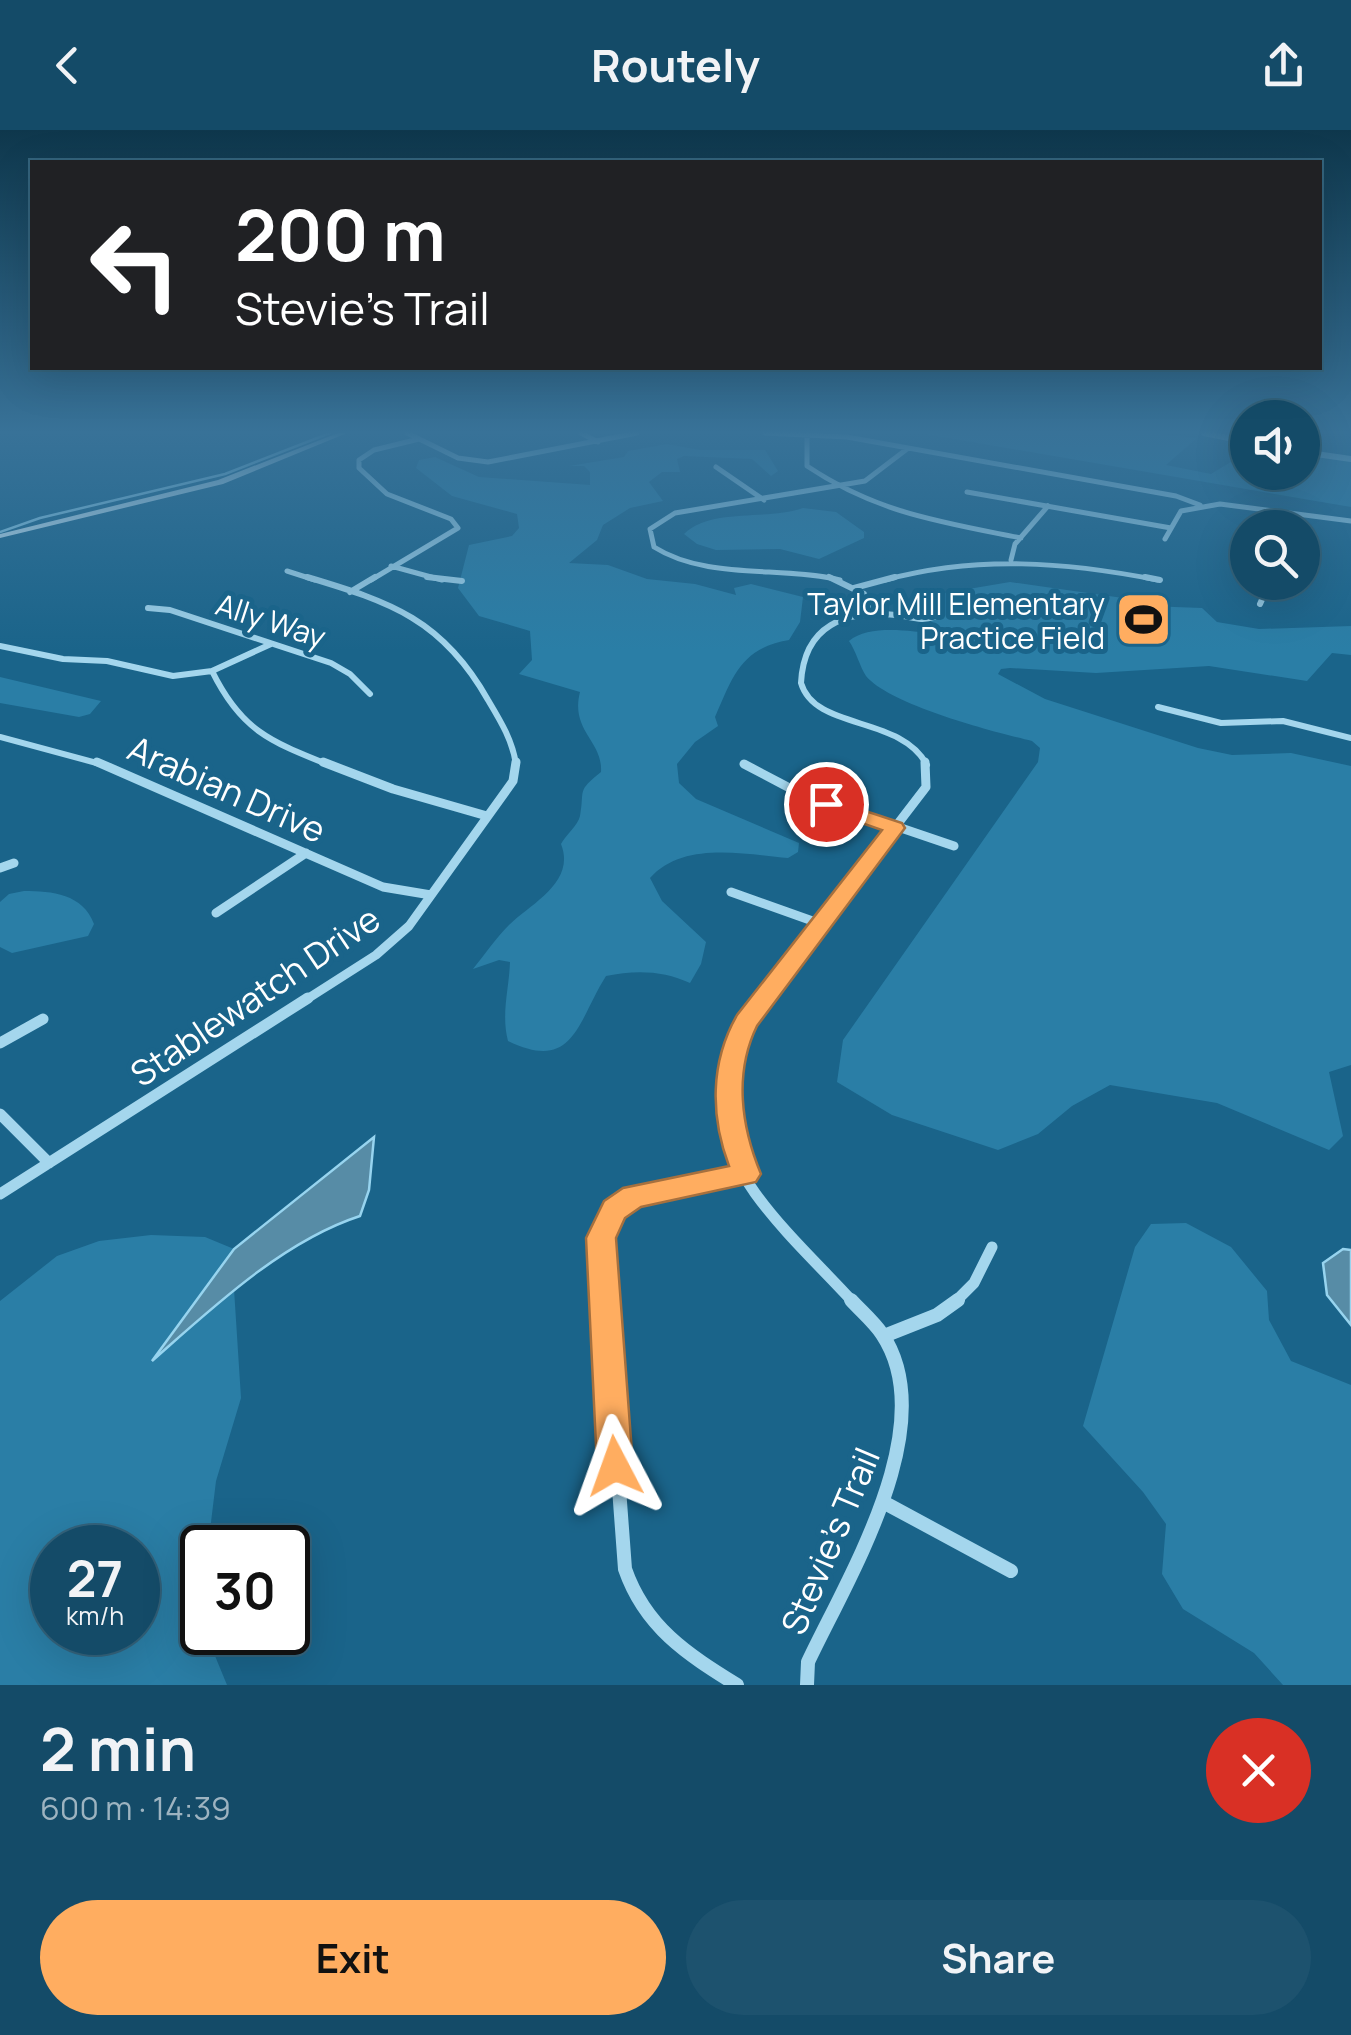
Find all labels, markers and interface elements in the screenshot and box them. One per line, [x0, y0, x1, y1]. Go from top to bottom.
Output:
text: Routely [591, 34, 760, 96]
icon: back [40, 38, 95, 93]
icon: share [1256, 38, 1311, 93]
text: 200 m [235, 186, 446, 282]
icon: left [70, 200, 200, 330]
text: Stevie’s Trail [235, 277, 490, 339]
map controls [1230, 400, 1320, 600]
button: sound [1230, 400, 1320, 490]
button: search [1230, 510, 1320, 600]
street label: Ally Way [211, 583, 331, 657]
place label: Taylor Mill Elementary Practice Field [807, 583, 1105, 658]
sports icon: Taylor Mill Elementary Practice Field [1114, 590, 1174, 650]
street label: Arabian Drive [121, 724, 333, 854]
pin [784, 762, 869, 847]
icon: arrive [799, 777, 854, 832]
street label: Stablewatch Drive [121, 895, 389, 1097]
position arrow [563, 1414, 667, 1518]
street label: Stevie’s Trail [769, 1440, 891, 1642]
speed limit sign: 30 [180, 1525, 310, 1655]
text: 27 [67, 1544, 123, 1612]
text: km/h [66, 1598, 124, 1633]
text: 2 min [40, 1707, 196, 1789]
button: close [1206, 1718, 1311, 1823]
text: 600 m · 14:39 [40, 1786, 231, 1830]
button: Exit [40, 1900, 666, 2015]
button: Share [686, 1900, 1311, 2015]

